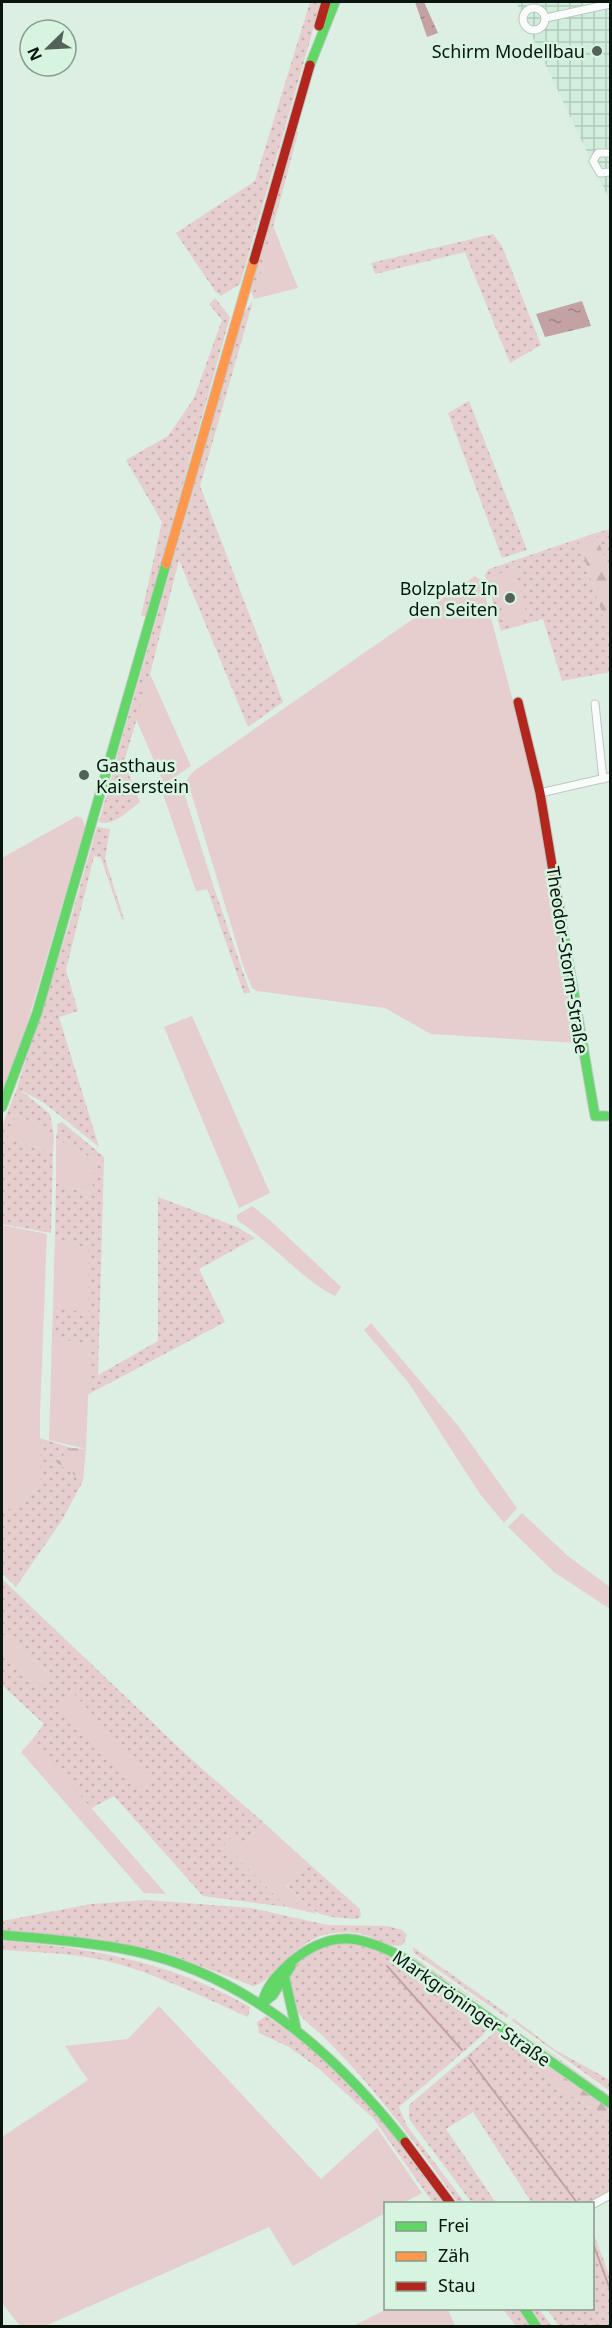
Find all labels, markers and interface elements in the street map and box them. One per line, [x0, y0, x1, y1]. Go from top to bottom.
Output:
north arrow [18, 18, 78, 78]
place label: Schirm Modellbau [432, 39, 585, 63]
text: N [22, 44, 47, 65]
marker: Schirm Modellbau [590, 44, 604, 58]
place label: Bolzplatz In den Seiten [400, 576, 498, 621]
marker: Bolzplatz In den Seiten [503, 591, 517, 605]
place label: Gasthaus Kaiserstein [96, 753, 189, 798]
marker: Gasthaus Kaiserstein [77, 768, 91, 782]
street label: Theodor-Storm-Straße [541, 864, 595, 1056]
street label: Markgröninger Straße [388, 1944, 556, 2072]
legend [384, 2202, 594, 2310]
text: Frei [438, 2213, 469, 2237]
text: Zäh [438, 2243, 470, 2267]
text: Stau [438, 2273, 476, 2297]

